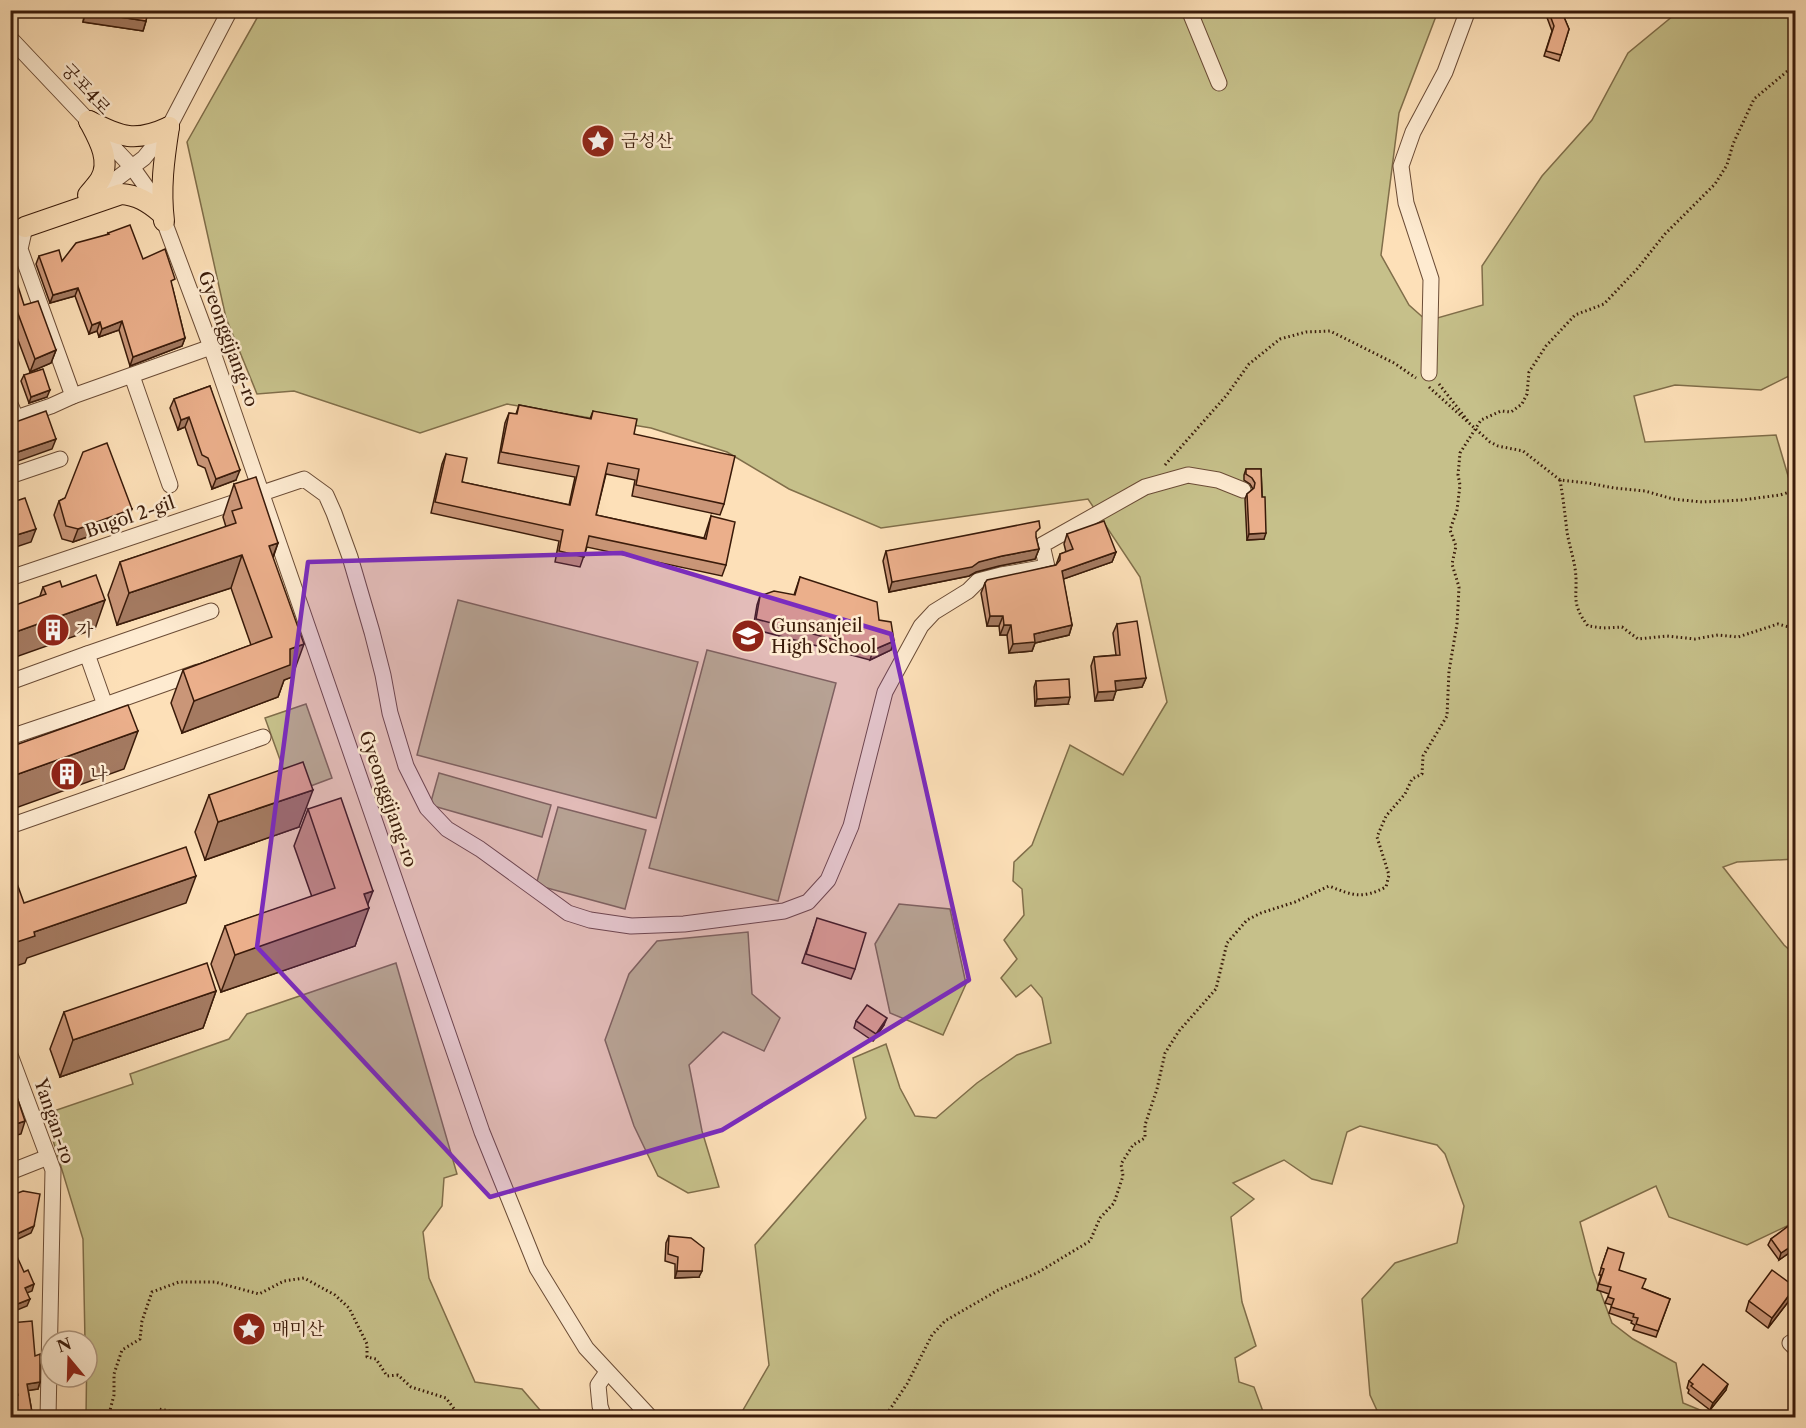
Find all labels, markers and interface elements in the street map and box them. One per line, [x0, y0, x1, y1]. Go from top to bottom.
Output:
street label: 궁포4로 [57, 59, 115, 119]
place icon: 금성산 [580, 123, 616, 159]
place label: 금성산 [621, 130, 674, 152]
street label: Gyeonggijang-ro [193, 268, 263, 410]
street label: Bugol 2-gil [82, 491, 178, 543]
building icon: 가 [35, 612, 71, 648]
place label: Gunsanjeil High School [771, 615, 876, 658]
school or university icon: Gunsanjeil High School [730, 618, 766, 654]
place label: 가 [76, 619, 94, 641]
street label: Gyeonggijang-ro [354, 728, 422, 870]
building icon: 나 [49, 756, 85, 792]
place label: 나 [90, 763, 108, 785]
street label: Yangan-ro [29, 1075, 79, 1166]
place icon: 매미산 [231, 1311, 267, 1347]
place label: 매미산 [272, 1318, 325, 1340]
north arrow [39, 1329, 99, 1389]
text: N [54, 1333, 74, 1357]

